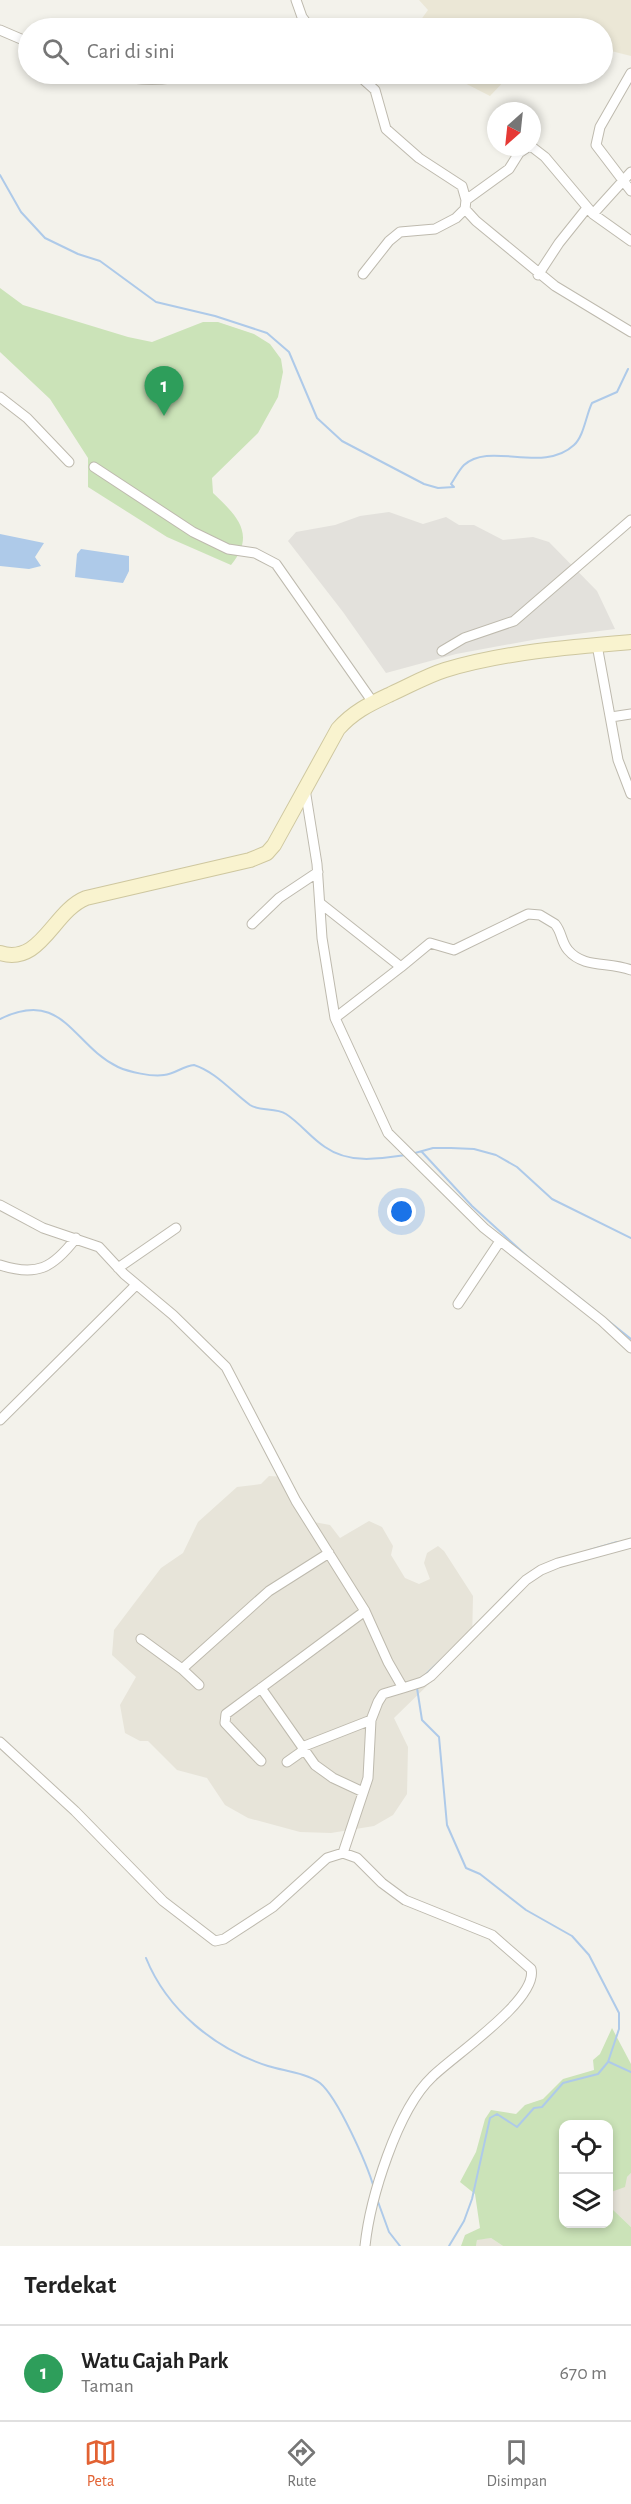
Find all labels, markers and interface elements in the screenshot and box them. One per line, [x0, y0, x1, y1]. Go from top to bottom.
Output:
search box [18, 18, 613, 84]
icon: search [39, 35, 72, 68]
text: Cari di sini [87, 40, 175, 62]
north arrow [487, 102, 541, 156]
pin: 1 [144, 366, 184, 416]
your location [387, 1197, 416, 1226]
map controls [559, 2120, 613, 2228]
button: locate [559, 2120, 613, 2174]
button: layers [559, 2174, 613, 2228]
text: Terdekat [24, 2272, 116, 2298]
text: Watu Gajah Park [81, 2350, 228, 2372]
text: 1 [40, 2363, 47, 2383]
text: 670 m [559, 2363, 607, 2383]
text: Taman [81, 2376, 134, 2396]
tab: Peta [84, 2436, 117, 2491]
tab: Rute [285, 2436, 318, 2491]
tab: Disimpan [486, 2436, 547, 2491]

